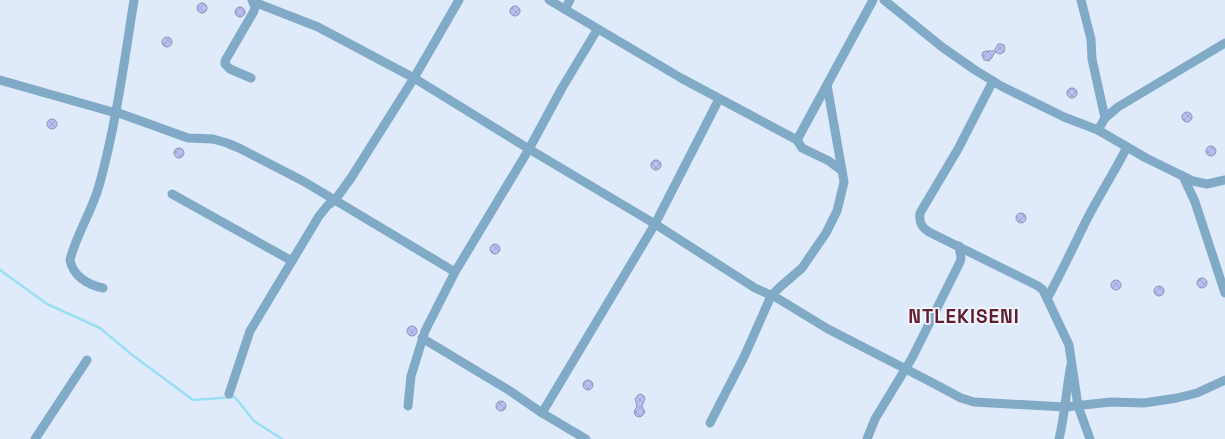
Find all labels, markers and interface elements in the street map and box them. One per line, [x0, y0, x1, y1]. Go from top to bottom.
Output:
district label: NTLEKISENI [908, 304, 1020, 329]

